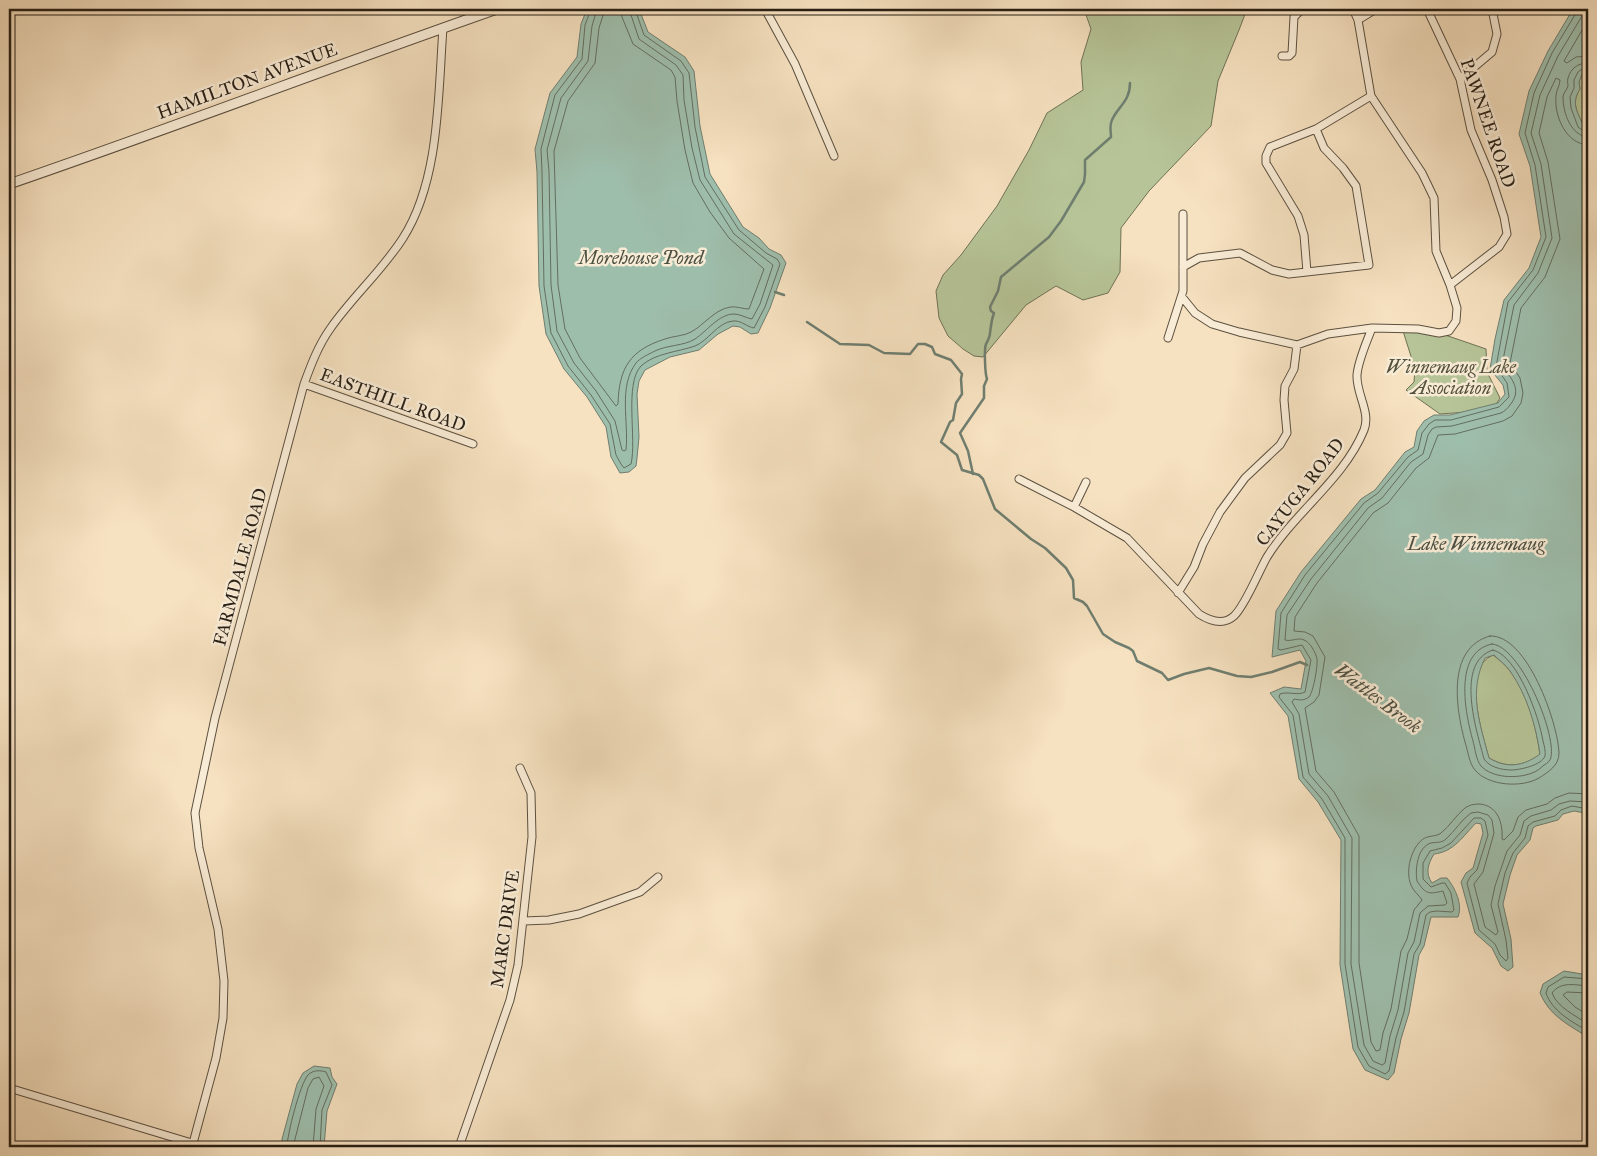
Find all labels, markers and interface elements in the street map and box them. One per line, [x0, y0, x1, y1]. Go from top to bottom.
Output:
street label: HAMILTON AVENUE [154, 38, 340, 124]
street label: PAWNEE ROAD [1456, 56, 1520, 190]
water label: Morehouse Pond [576, 246, 705, 269]
park label: Winnemaug Lake Association [1386, 356, 1517, 399]
street label: EASTHILL ROAD [317, 363, 469, 437]
street label: CAYUGA ROAD [1251, 434, 1349, 550]
street label: FARMDALE ROAD [208, 486, 272, 648]
water label: Lake Winnemaug [1406, 532, 1546, 555]
water label: Wattles Brook [1330, 658, 1426, 738]
street label: MARC DRIVE [486, 868, 524, 989]

